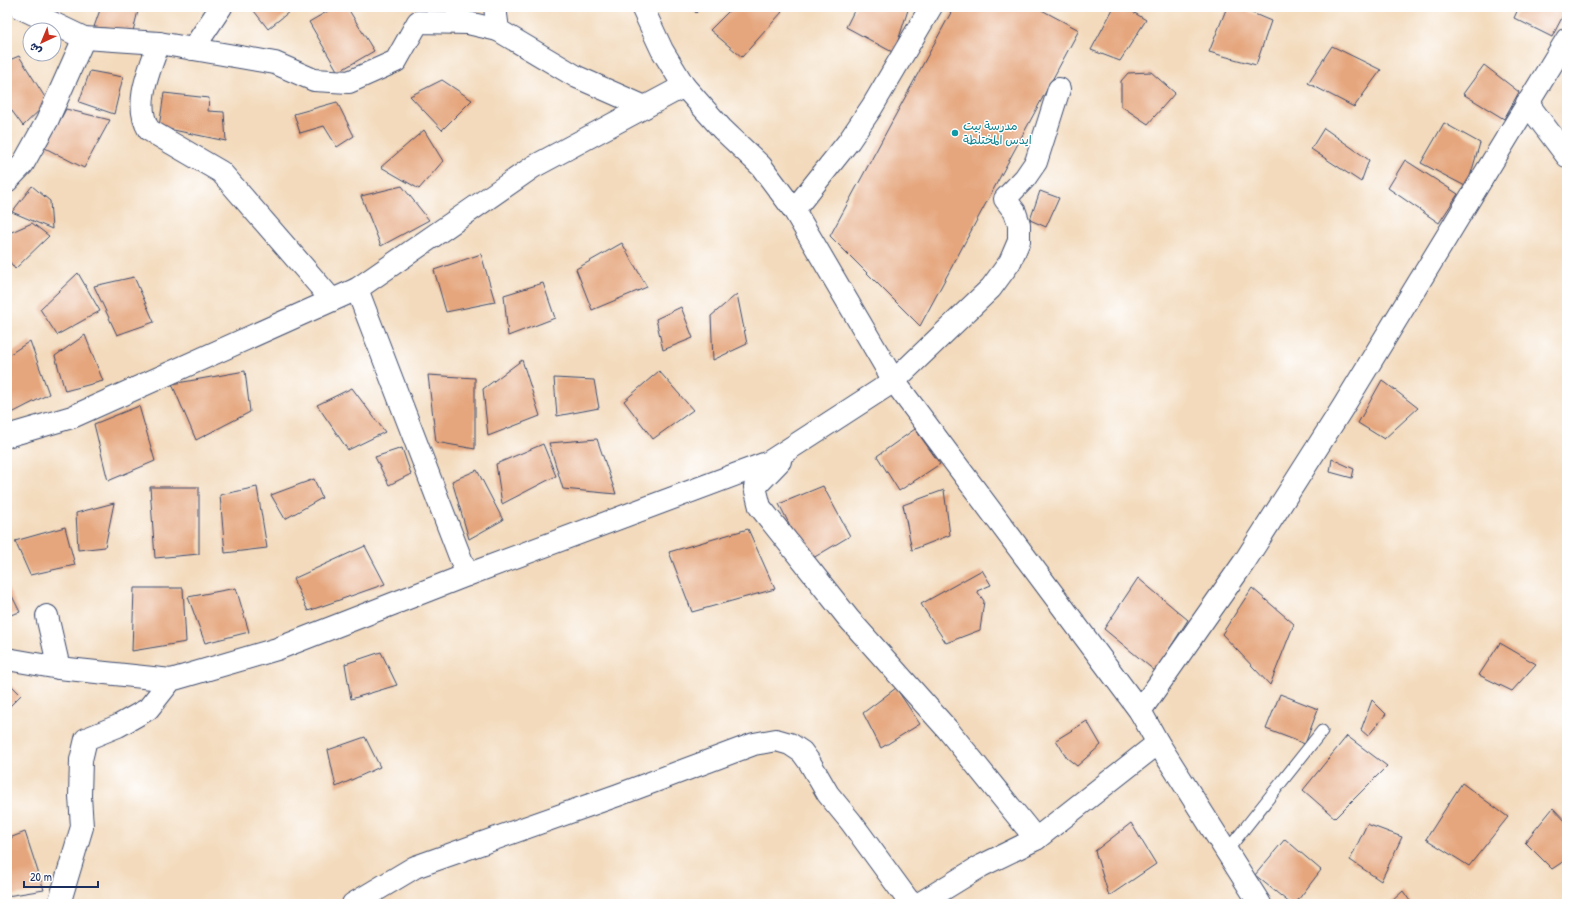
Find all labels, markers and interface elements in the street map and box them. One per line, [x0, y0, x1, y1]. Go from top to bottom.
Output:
north arrow [22, 22, 62, 62]
text: ش [26, 40, 44, 58]
place label: مدرسة بيت ايدس المختلطة [963, 117, 1032, 148]
marker: مدرسة بيت ايدس المختلطة [950, 128, 960, 138]
scale bar [24, 863, 98, 889]
text: 20 m [30, 868, 52, 885]

